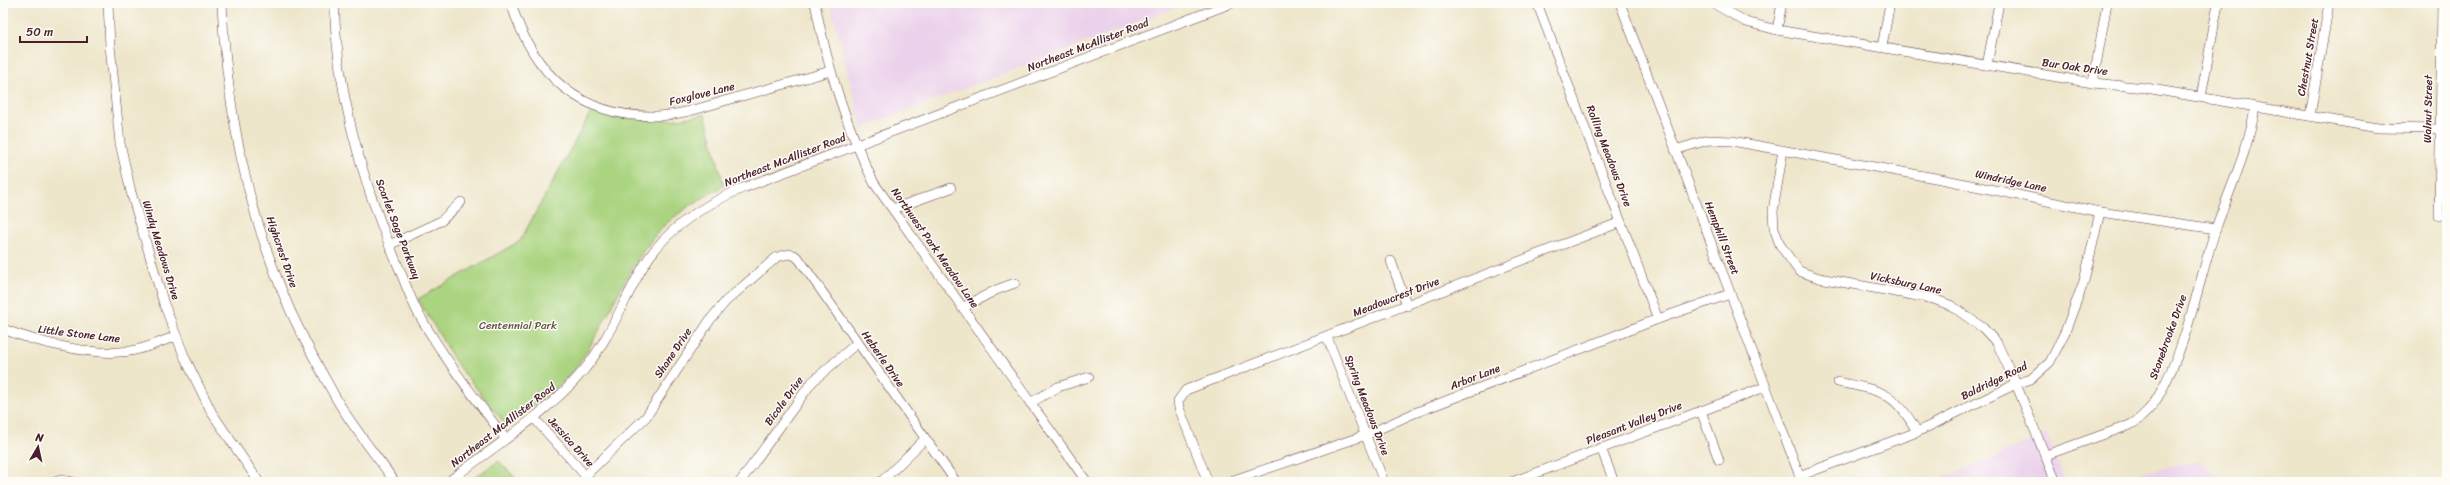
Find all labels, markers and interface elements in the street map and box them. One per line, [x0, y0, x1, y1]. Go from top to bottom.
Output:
street label: Northeast McAllister Road [1024, 13, 1153, 77]
street label: Chestnut Street [2292, 16, 2324, 97]
scale bar [20, 18, 87, 44]
text: 50 m [26, 21, 53, 43]
street label: Bur Oak Drive [2041, 53, 2110, 81]
street label: Walnut Street [2418, 74, 2438, 143]
street label: Foxglove Lane [667, 77, 737, 111]
street label: Rolling Meadows Drive [1581, 102, 1637, 210]
street label: Northeast McAllister Road [721, 128, 850, 192]
street label: Windridge Lane [1974, 164, 2049, 198]
street label: Scarlet Sage Parkway [370, 176, 426, 282]
street label: Northwest Park Meadow Lane [886, 184, 984, 313]
street label: Windy Meadows Drive [137, 198, 185, 303]
street label: Hemphill Street [1699, 198, 1745, 278]
street label: Highcrest Drive [261, 213, 303, 291]
street label: Vicksburg Lane [1869, 266, 1944, 300]
street label: Meadowcrest Drive [1350, 271, 1443, 322]
street label: Stonebrooke Drive [2144, 291, 2192, 382]
park label: Centennial Park [479, 316, 557, 335]
street label: Little Stone Lane [37, 320, 122, 349]
street label: Shane Drive [649, 324, 697, 382]
street label: Heberle Drive [856, 327, 910, 392]
street label: Spring Meadows Drive [1339, 352, 1395, 459]
street label: Baldridge Road [1957, 356, 2032, 405]
street label: Arbor Lane [1446, 358, 1504, 396]
street label: Bicole Drive [759, 372, 809, 430]
street label: Northeast McAllister Road [446, 377, 561, 472]
street label: Pleasant Valley Drive [1583, 396, 1685, 450]
street label: Jessica Drive [542, 412, 599, 472]
north arrow [18, 427, 58, 467]
text: N [33, 427, 45, 448]

